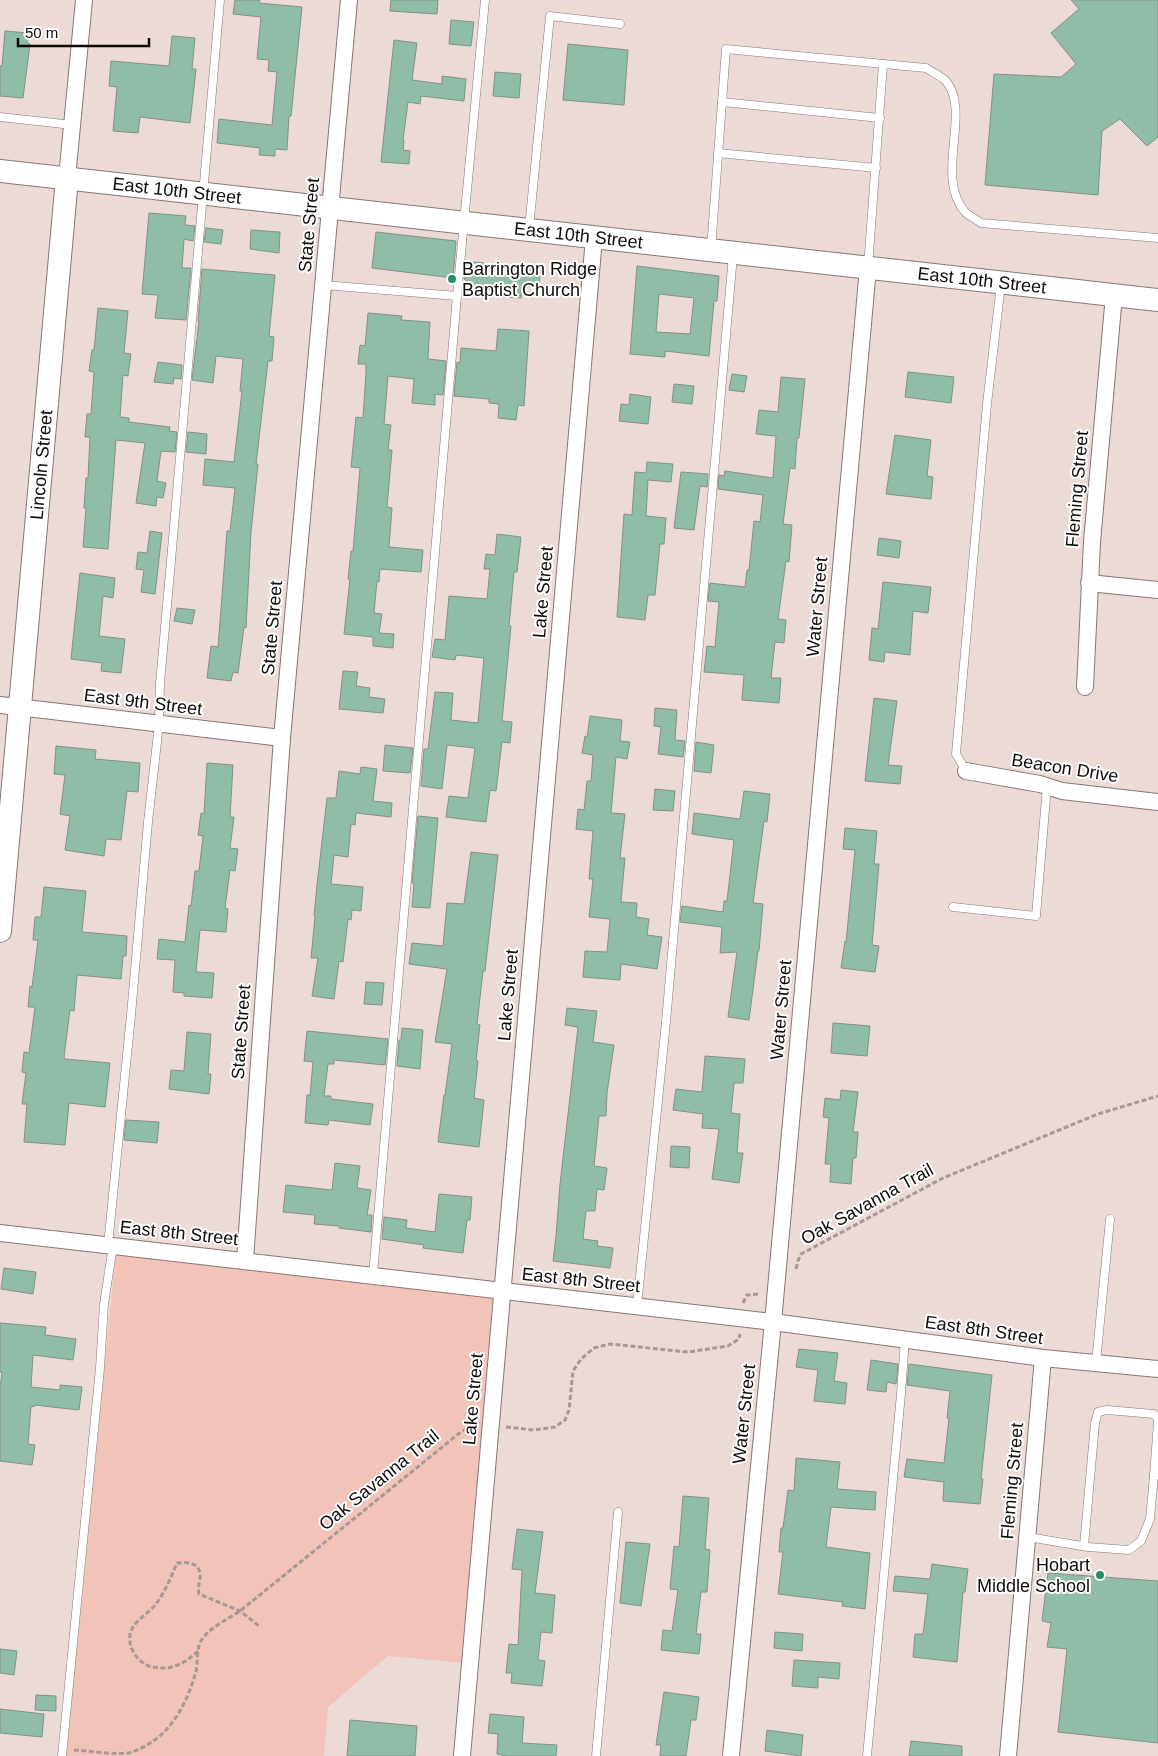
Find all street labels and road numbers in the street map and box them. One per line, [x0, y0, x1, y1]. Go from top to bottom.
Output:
street label: East 10th Street [112, 174, 242, 208]
street label: State Street [295, 177, 323, 273]
street label: East 10th Street [513, 218, 644, 253]
street label: East 10th Street [917, 263, 1047, 297]
street label: Lincoln Street [27, 409, 56, 521]
street label: Fleming Street [1062, 430, 1092, 548]
street label: Lake Street [529, 545, 557, 639]
street label: Water Street [803, 556, 831, 658]
street label: State Street [258, 580, 286, 676]
street label: East 9th Street [83, 685, 203, 719]
street label: Beacon Drive [1010, 750, 1120, 786]
street label: Lake Street [494, 948, 522, 1042]
street label: Water Street [767, 959, 795, 1061]
street label: State Street [228, 984, 254, 1080]
street label: Oak Savanna Trail [797, 1159, 937, 1249]
street label: East 8th Street [119, 1217, 239, 1249]
street label: East 8th Street [521, 1264, 641, 1296]
street label: East 8th Street [924, 1312, 1044, 1348]
street label: Lake Street [459, 1352, 487, 1446]
street label: Water Street [729, 1363, 759, 1465]
street label: Fleming Street [997, 1422, 1027, 1540]
street label: Oak Savanna Trail [315, 1426, 443, 1534]

